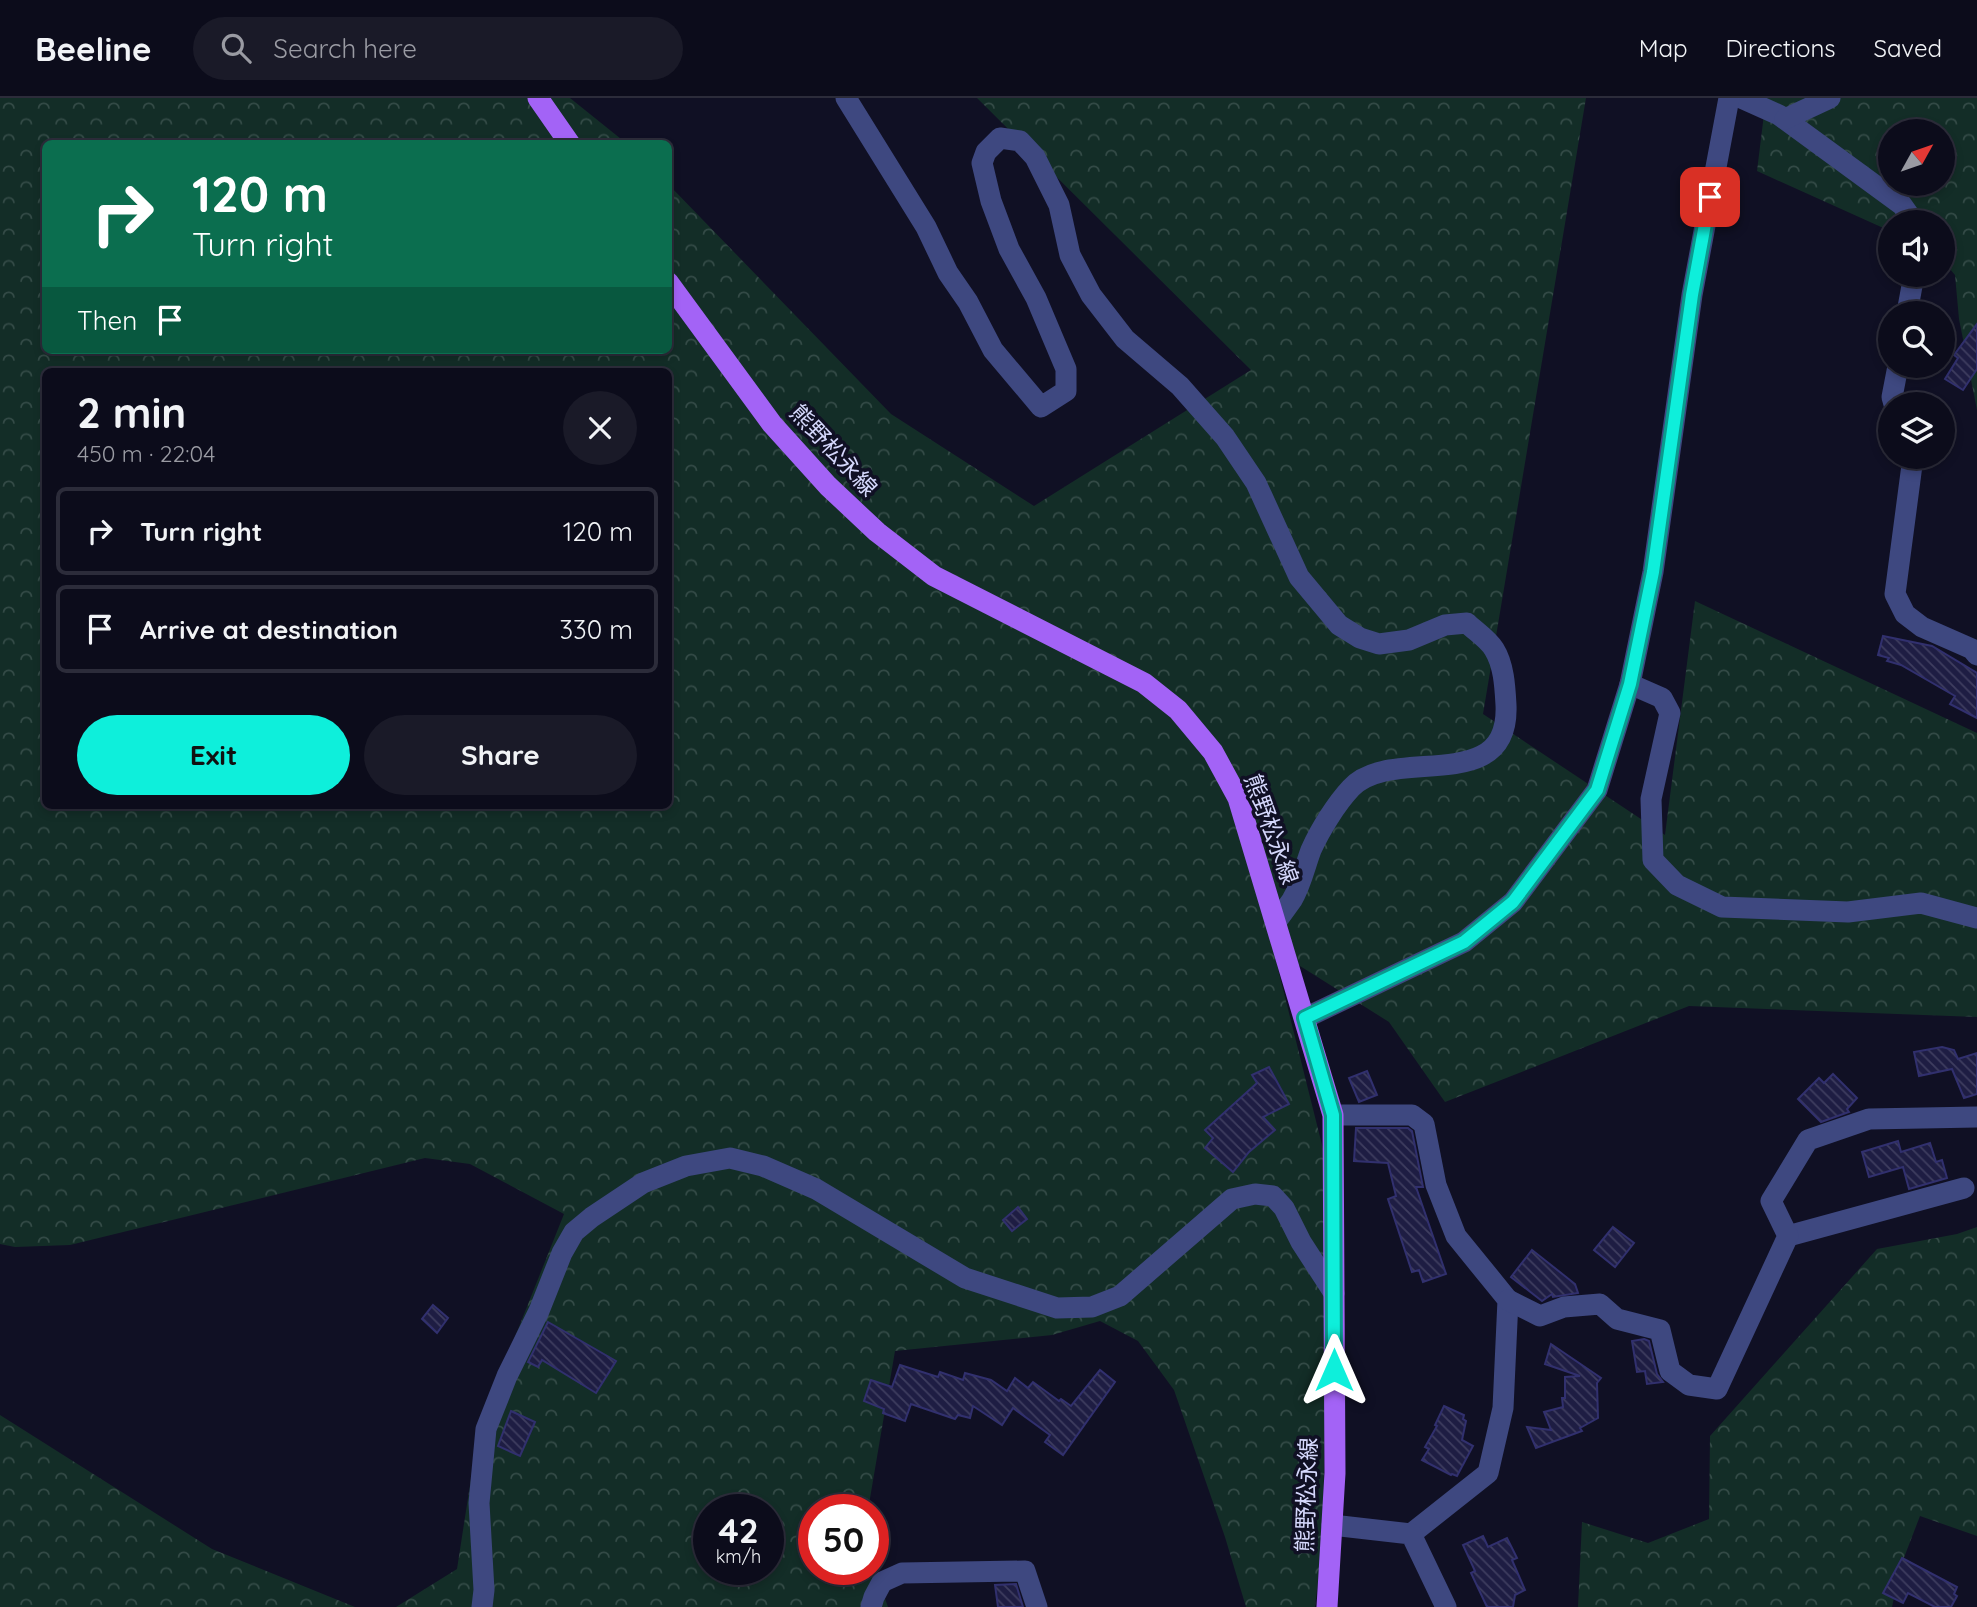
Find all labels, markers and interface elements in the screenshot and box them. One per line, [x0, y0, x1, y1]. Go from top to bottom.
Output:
search box [193, 17, 683, 80]
text: Beeline [35, 28, 151, 69]
icon: search [217, 29, 255, 67]
text: Search here [273, 32, 417, 65]
text: Map [1639, 33, 1688, 63]
text: Directions [1726, 33, 1836, 63]
text: Saved [1874, 33, 1942, 63]
north arrow [1878, 119, 1955, 196]
map controls [1878, 119, 1955, 469]
text: 120 m [192, 163, 328, 224]
pin [1680, 167, 1740, 227]
icon: right [77, 168, 168, 259]
icon: arrive [1691, 178, 1729, 216]
button: sound [1878, 210, 1955, 287]
text: Turn right [192, 224, 333, 264]
icon: arrive [151, 301, 189, 339]
button: search [1878, 301, 1955, 378]
text: Then [77, 304, 137, 337]
text: 2 min [77, 386, 186, 439]
button: close [563, 391, 637, 465]
button: layers [1878, 392, 1955, 469]
street label: 熊野松永線 [784, 398, 884, 502]
text: 450 m · 22:04 [77, 439, 215, 468]
icon: right [81, 512, 119, 550]
text: Turn right [140, 515, 262, 548]
text: 120 m [563, 515, 633, 548]
icon: arrive [81, 610, 119, 648]
text: Arrive at destination [140, 613, 398, 646]
text: 330 m [559, 613, 633, 646]
button: Exit [77, 715, 350, 795]
button: Share [364, 715, 637, 795]
street label: 熊野松永線 [1239, 770, 1305, 888]
position arrow [1297, 1333, 1371, 1407]
street label: 熊野松永線 [1290, 1437, 1322, 1553]
speed limit sign: 50 [798, 1494, 889, 1585]
text: 42 [718, 1508, 759, 1552]
text: km/h [716, 1545, 761, 1568]

